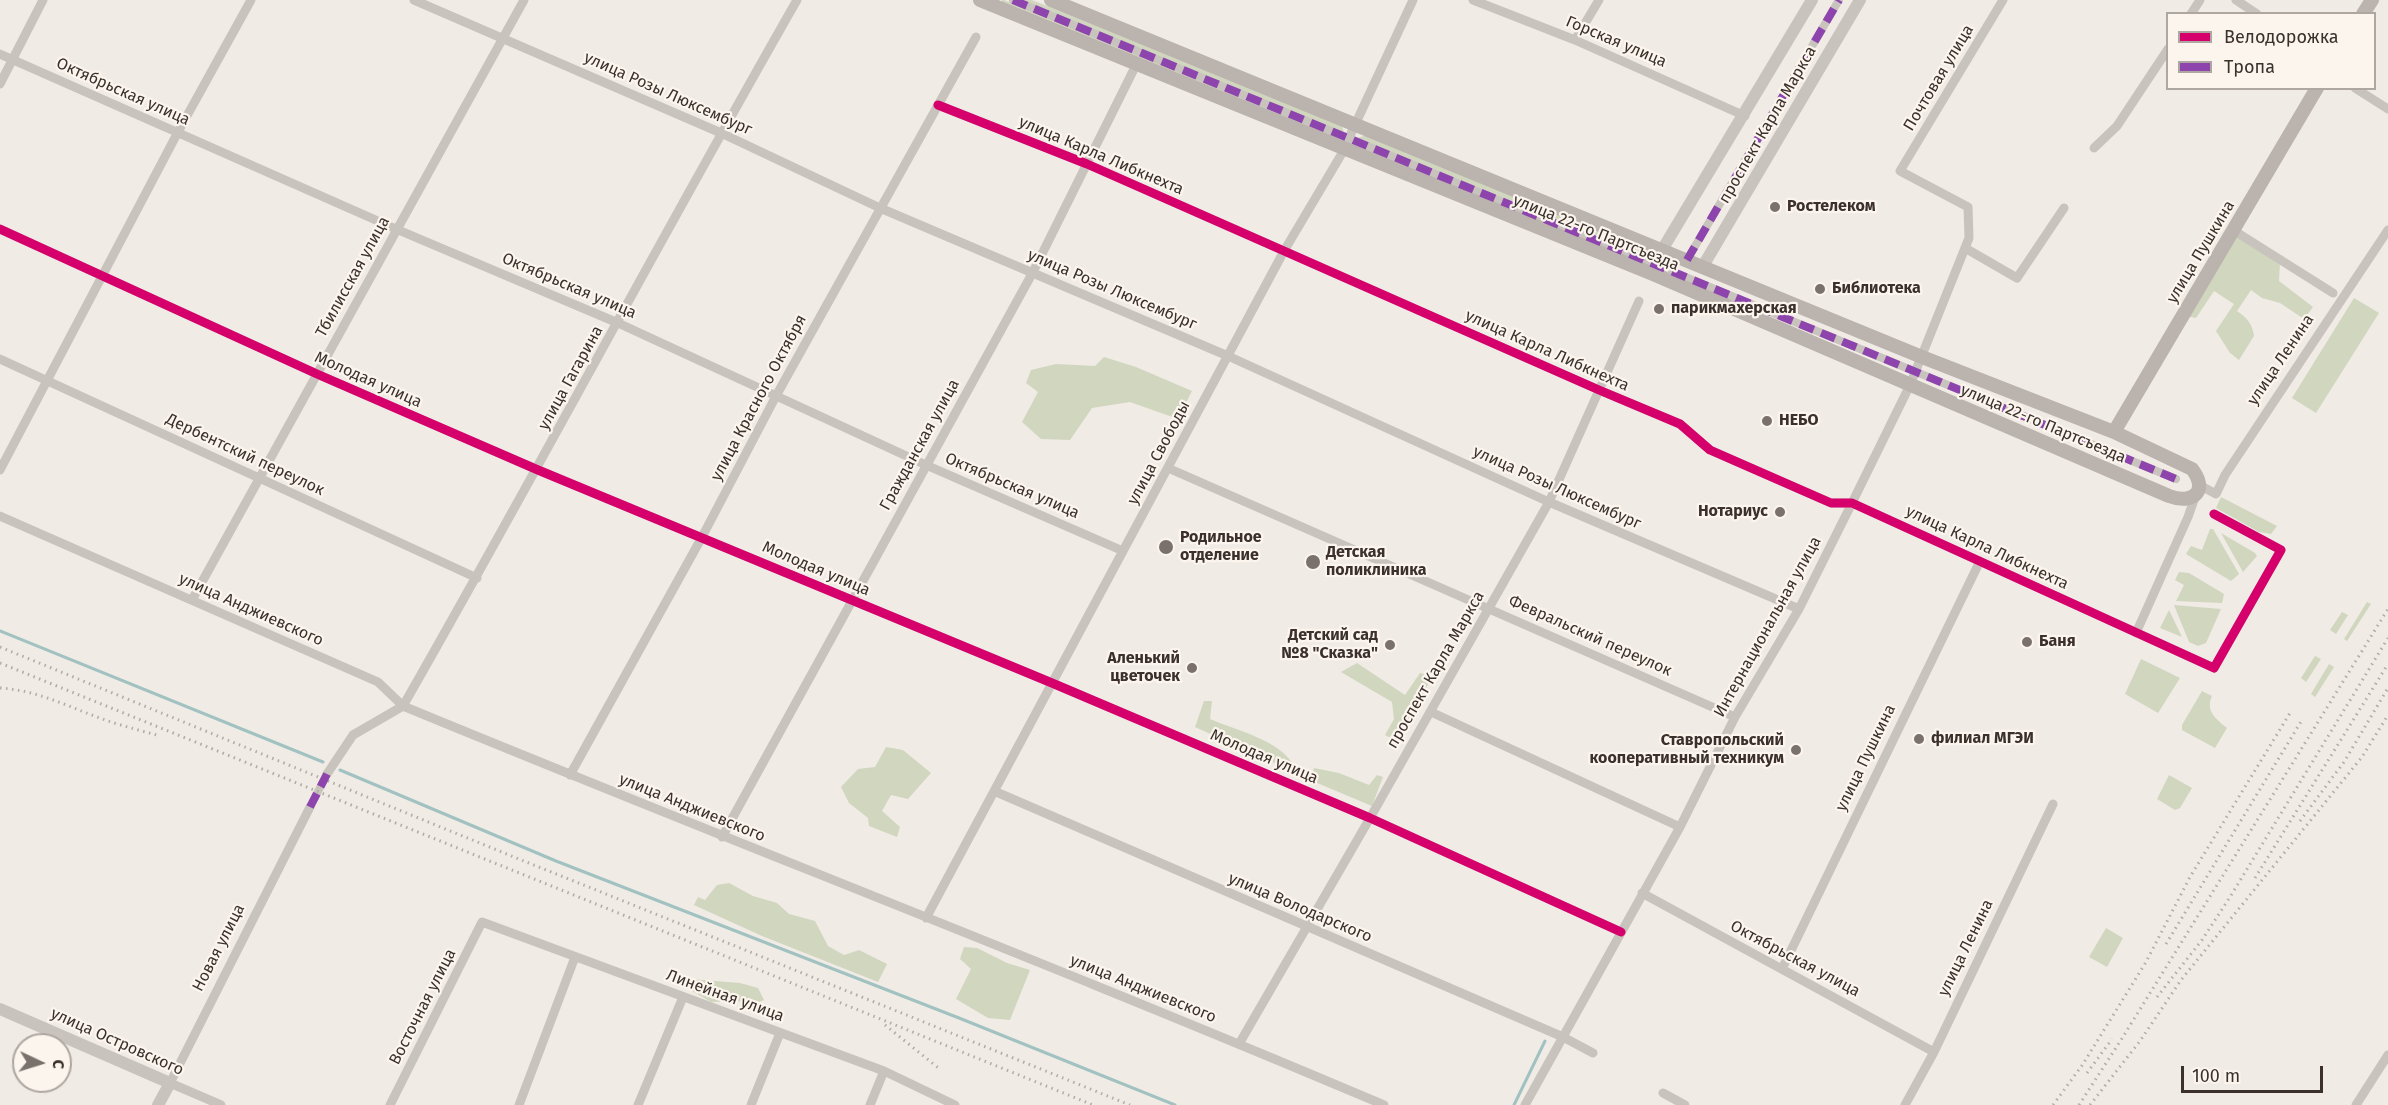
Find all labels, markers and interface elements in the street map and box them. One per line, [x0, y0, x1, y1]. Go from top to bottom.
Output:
street label: Горская улица [1563, 12, 1669, 72]
legend [2166, 12, 2376, 90]
street label: Почтовая улица [1900, 21, 1978, 135]
text: Велодорожка [2224, 26, 2339, 48]
street label: проспект Карла Маркса [1715, 43, 1821, 207]
street label: улица Розы Люксембург [581, 48, 755, 140]
street label: Октябрьская улица [53, 54, 193, 130]
text: Тропа [2224, 56, 2275, 78]
street label: улица Карла Либкнехта [1016, 113, 1186, 199]
street label: улица 22-го Партсъезда [1510, 191, 1682, 275]
place label: Ростелеком [1787, 197, 1876, 217]
street label: улица Пушкина [2163, 197, 2239, 307]
marker: Ростелеком [1768, 200, 1782, 214]
street label: Тбилисская улица [312, 213, 394, 341]
street label: улица Розы Люксембург [1024, 246, 1200, 334]
street label: Октябрьская улица [499, 249, 639, 323]
place label: Библиотека [1832, 279, 1921, 299]
marker: Библиотека [1813, 282, 1827, 296]
place label: парикмахерская [1671, 299, 1797, 319]
marker: парикмахерская [1652, 302, 1666, 316]
street label: улица Карла Либкнехта [1462, 306, 1632, 396]
street label: улица Ленина [2244, 311, 2318, 409]
street label: улица Красного Октября [707, 312, 811, 484]
street label: улица Гагарина [534, 322, 608, 434]
street label: Молодая улица [311, 348, 425, 412]
street label: Гражданская улица [876, 376, 964, 514]
street label: улица 22-го Партсъезда [1958, 380, 2128, 468]
street label: улица Свободы [1124, 398, 1194, 508]
street label: Дербентский переулок [163, 410, 327, 500]
place label: НЕБО [1779, 411, 1819, 431]
marker: НЕБО [1760, 414, 1774, 428]
street label: улица Розы Люксембург [1470, 442, 1644, 534]
street label: Октябрьская улица [942, 449, 1082, 523]
place label: Нотариус [1698, 502, 1768, 522]
street label: улица Карла Либкнехта [1903, 502, 2071, 594]
marker: Нотариус [1773, 505, 1787, 519]
place label: Родильное отделение [1180, 528, 1262, 566]
street label: Интернациональная улица [1710, 533, 1826, 721]
street label: Молодая улица [759, 538, 873, 600]
marker: Родильное отделение [1157, 538, 1175, 556]
place label: Детская поликлиника [1326, 543, 1427, 581]
marker: Детская поликлиника [1304, 553, 1322, 571]
street label: улица Анджиевского [176, 569, 326, 651]
street label: проспект Карла Маркса [1383, 588, 1489, 752]
street label: Февральский переулок [1505, 591, 1675, 681]
place label: Детский сад №8 "Сказка" [1281, 626, 1378, 664]
place label: Баня [2039, 632, 2076, 652]
marker: Баня [2020, 635, 2034, 649]
marker: Детский сад №8 "Сказка" [1383, 638, 1397, 652]
place label: Аленький цветочек [1107, 649, 1180, 687]
marker: Аленький цветочек [1185, 661, 1199, 675]
street label: улица Пушкина [1832, 702, 1900, 814]
street label: Молодая улица [1207, 726, 1321, 788]
place label: филиал МГЭИ [1931, 729, 2034, 749]
place label: Ставропольский кооперативный техникум [1590, 731, 1784, 769]
marker: филиал МГЭИ [1912, 732, 1926, 746]
marker: Ставропольский кооперативный техникум [1789, 743, 1803, 757]
street label: улица Анджиевского [616, 770, 768, 846]
street label: улица Володарского [1225, 869, 1375, 947]
street label: улица Ленина [1934, 896, 1998, 1000]
street label: Новая улица [189, 901, 249, 995]
street label: Октябрьская улица [1727, 917, 1863, 1001]
street label: Восточная улица [385, 946, 461, 1068]
street label: улица Анджиевского [1067, 951, 1219, 1027]
street label: Линейная улица [664, 966, 786, 1026]
street label: улица Островского [48, 1004, 186, 1080]
north arrow [12, 1033, 72, 1093]
scale bar [2184, 1054, 2326, 1092]
text: С [49, 1059, 68, 1069]
text: 100 m [2192, 1065, 2240, 1087]

